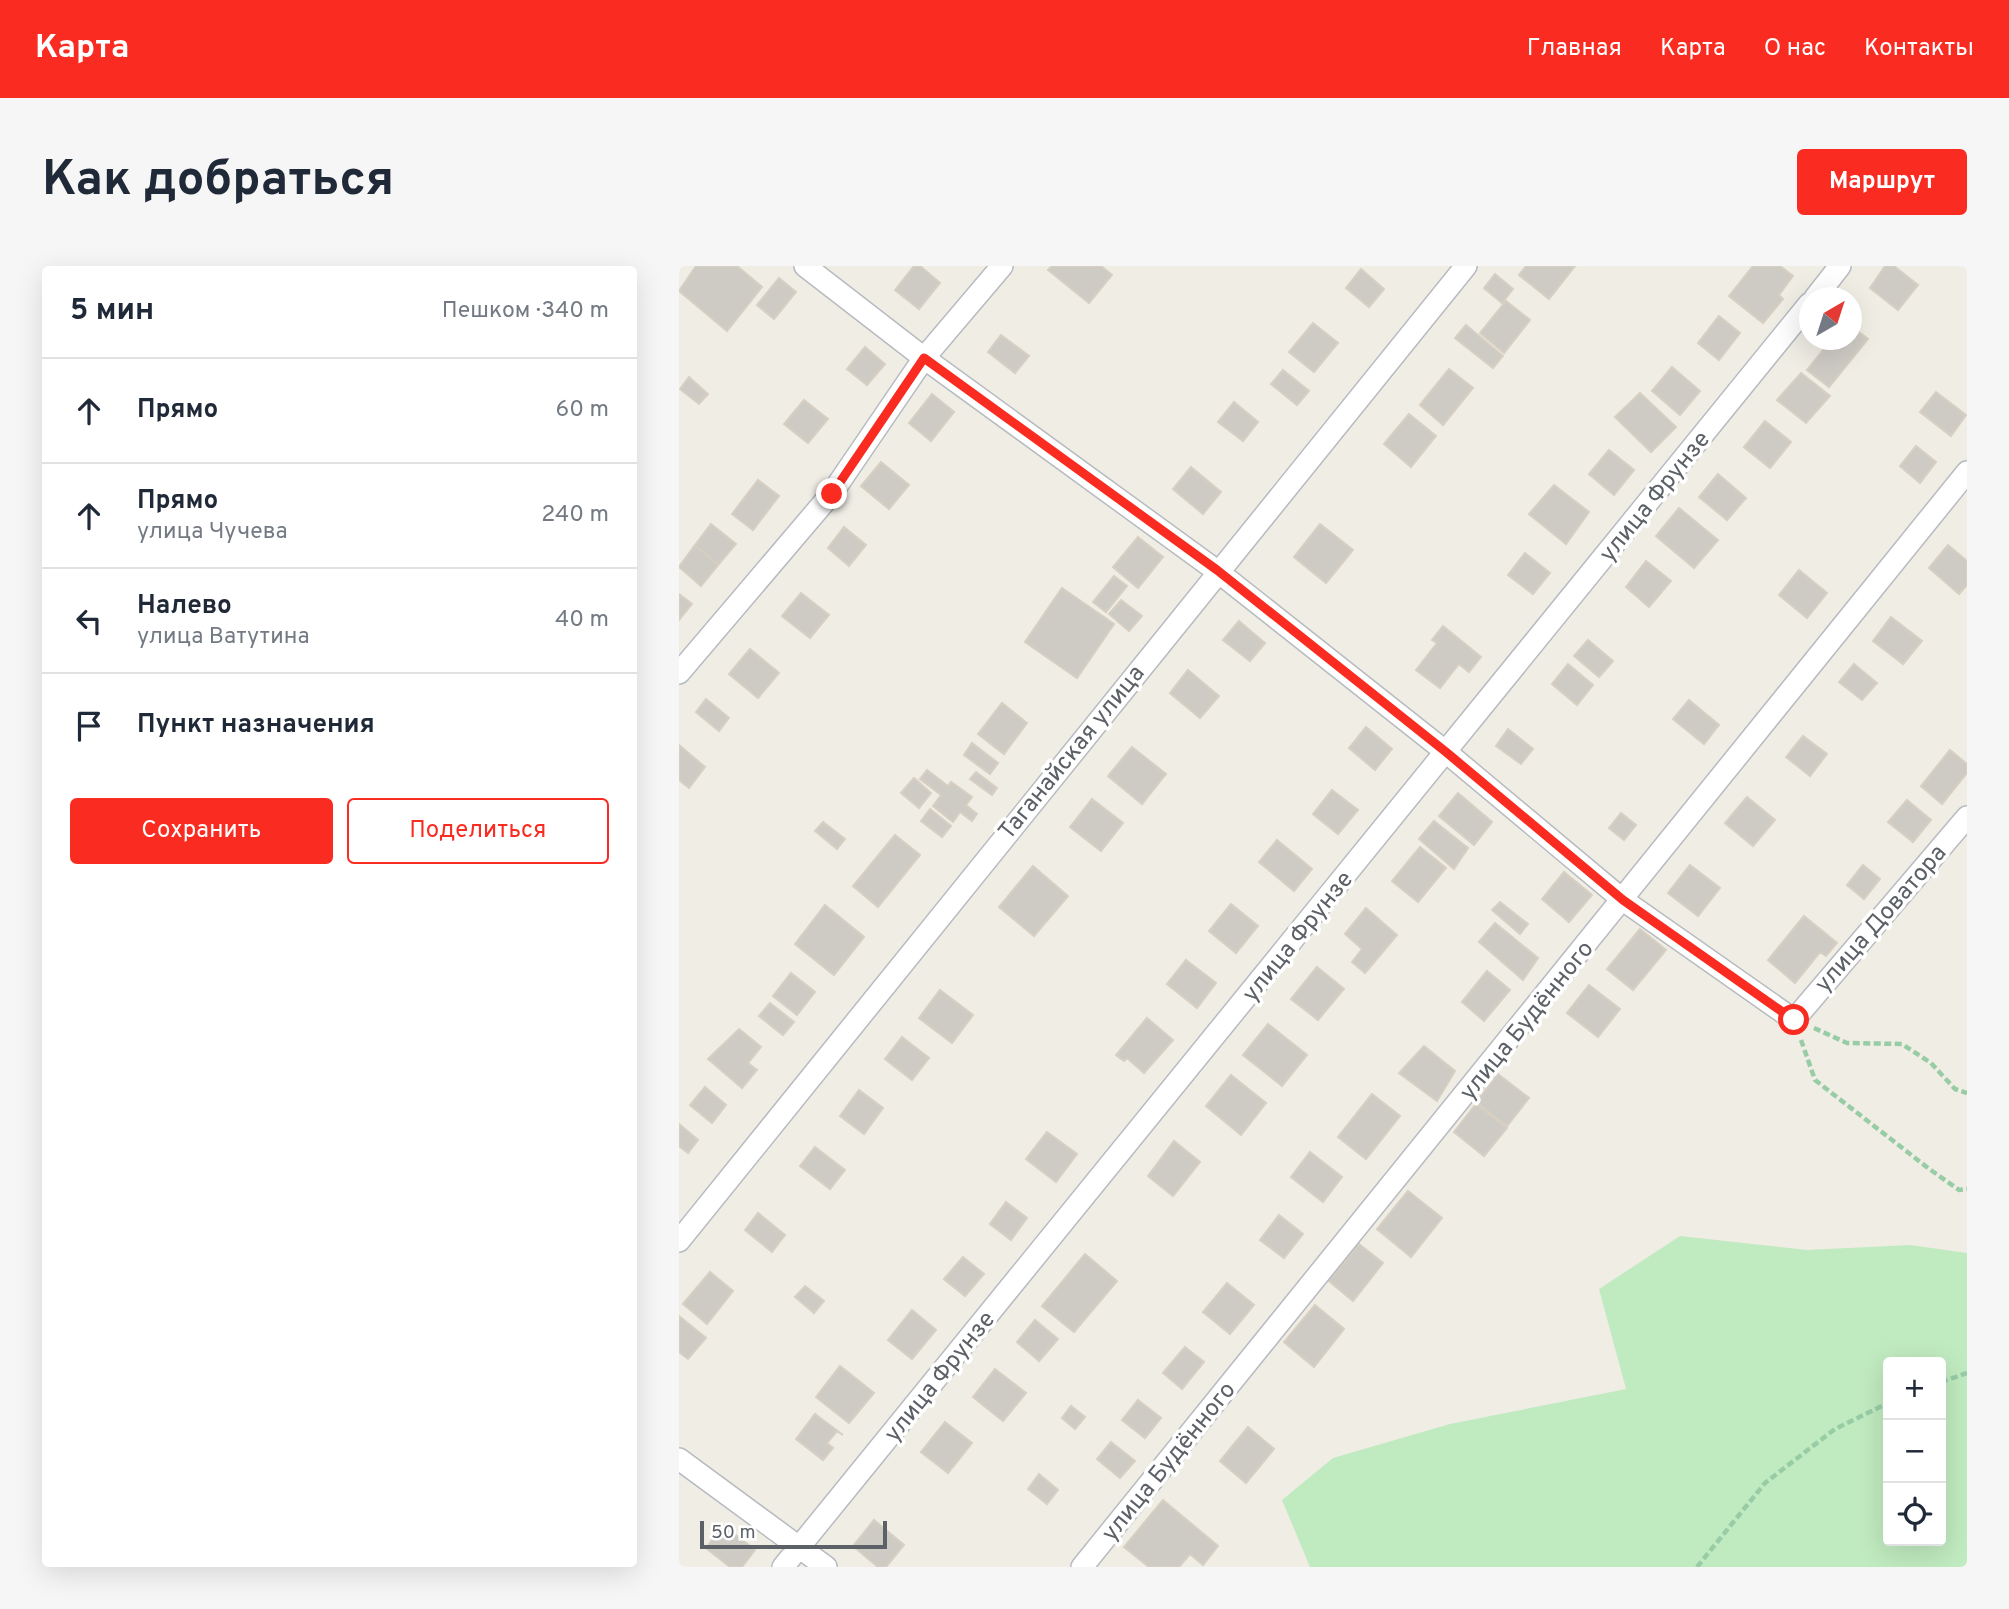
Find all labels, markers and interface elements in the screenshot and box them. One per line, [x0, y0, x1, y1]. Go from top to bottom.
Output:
text: Карта [35, 28, 129, 70]
text: Главная [1527, 34, 1622, 64]
text: Карта [1660, 34, 1726, 64]
text: О нас [1764, 34, 1826, 64]
text: Контакты [1864, 34, 1974, 64]
button: Маршрут [1797, 149, 1967, 215]
text: Как добраться [42, 151, 394, 213]
north arrow [1799, 287, 1862, 350]
text: 5 мин [70, 293, 154, 330]
text: Пешком · 340 m [442, 297, 609, 326]
icon: ahead [70, 392, 108, 430]
text: Прямо [137, 394, 218, 427]
text: 60 m [556, 396, 609, 425]
street label: улица Фрунзе [1594, 426, 1718, 569]
route end [816, 478, 847, 509]
text: Прямо [137, 485, 218, 518]
icon: ahead [70, 497, 108, 535]
text: 240 m [541, 501, 609, 530]
text: улица Чучева [137, 518, 288, 547]
text: Налево [137, 590, 232, 623]
icon: left [70, 602, 108, 640]
text: 40 m [555, 606, 609, 635]
text: улица Ватутина [137, 623, 310, 652]
street label: Таганайская улица [993, 660, 1152, 847]
icon: arrive [70, 707, 108, 745]
text: Пункт назначения [137, 709, 375, 742]
button: Сохранить [70, 798, 333, 864]
button: Поделиться [347, 798, 609, 864]
street label: улица Доватора [1809, 839, 1954, 999]
street label: улица Фрунзе [1237, 866, 1361, 1009]
street label: улица Будённого [1454, 935, 1601, 1107]
route start [1778, 1004, 1809, 1035]
street label: улица Фрунзе [879, 1306, 1003, 1449]
map controls [1883, 1357, 1946, 1546]
button: + [1883, 1357, 1946, 1420]
street label: улица Будённого [1096, 1376, 1243, 1548]
button: − [1883, 1420, 1946, 1483]
button: locate [1883, 1483, 1946, 1546]
scale bar [700, 1518, 887, 1550]
text: 50 m [711, 1521, 756, 1545]

